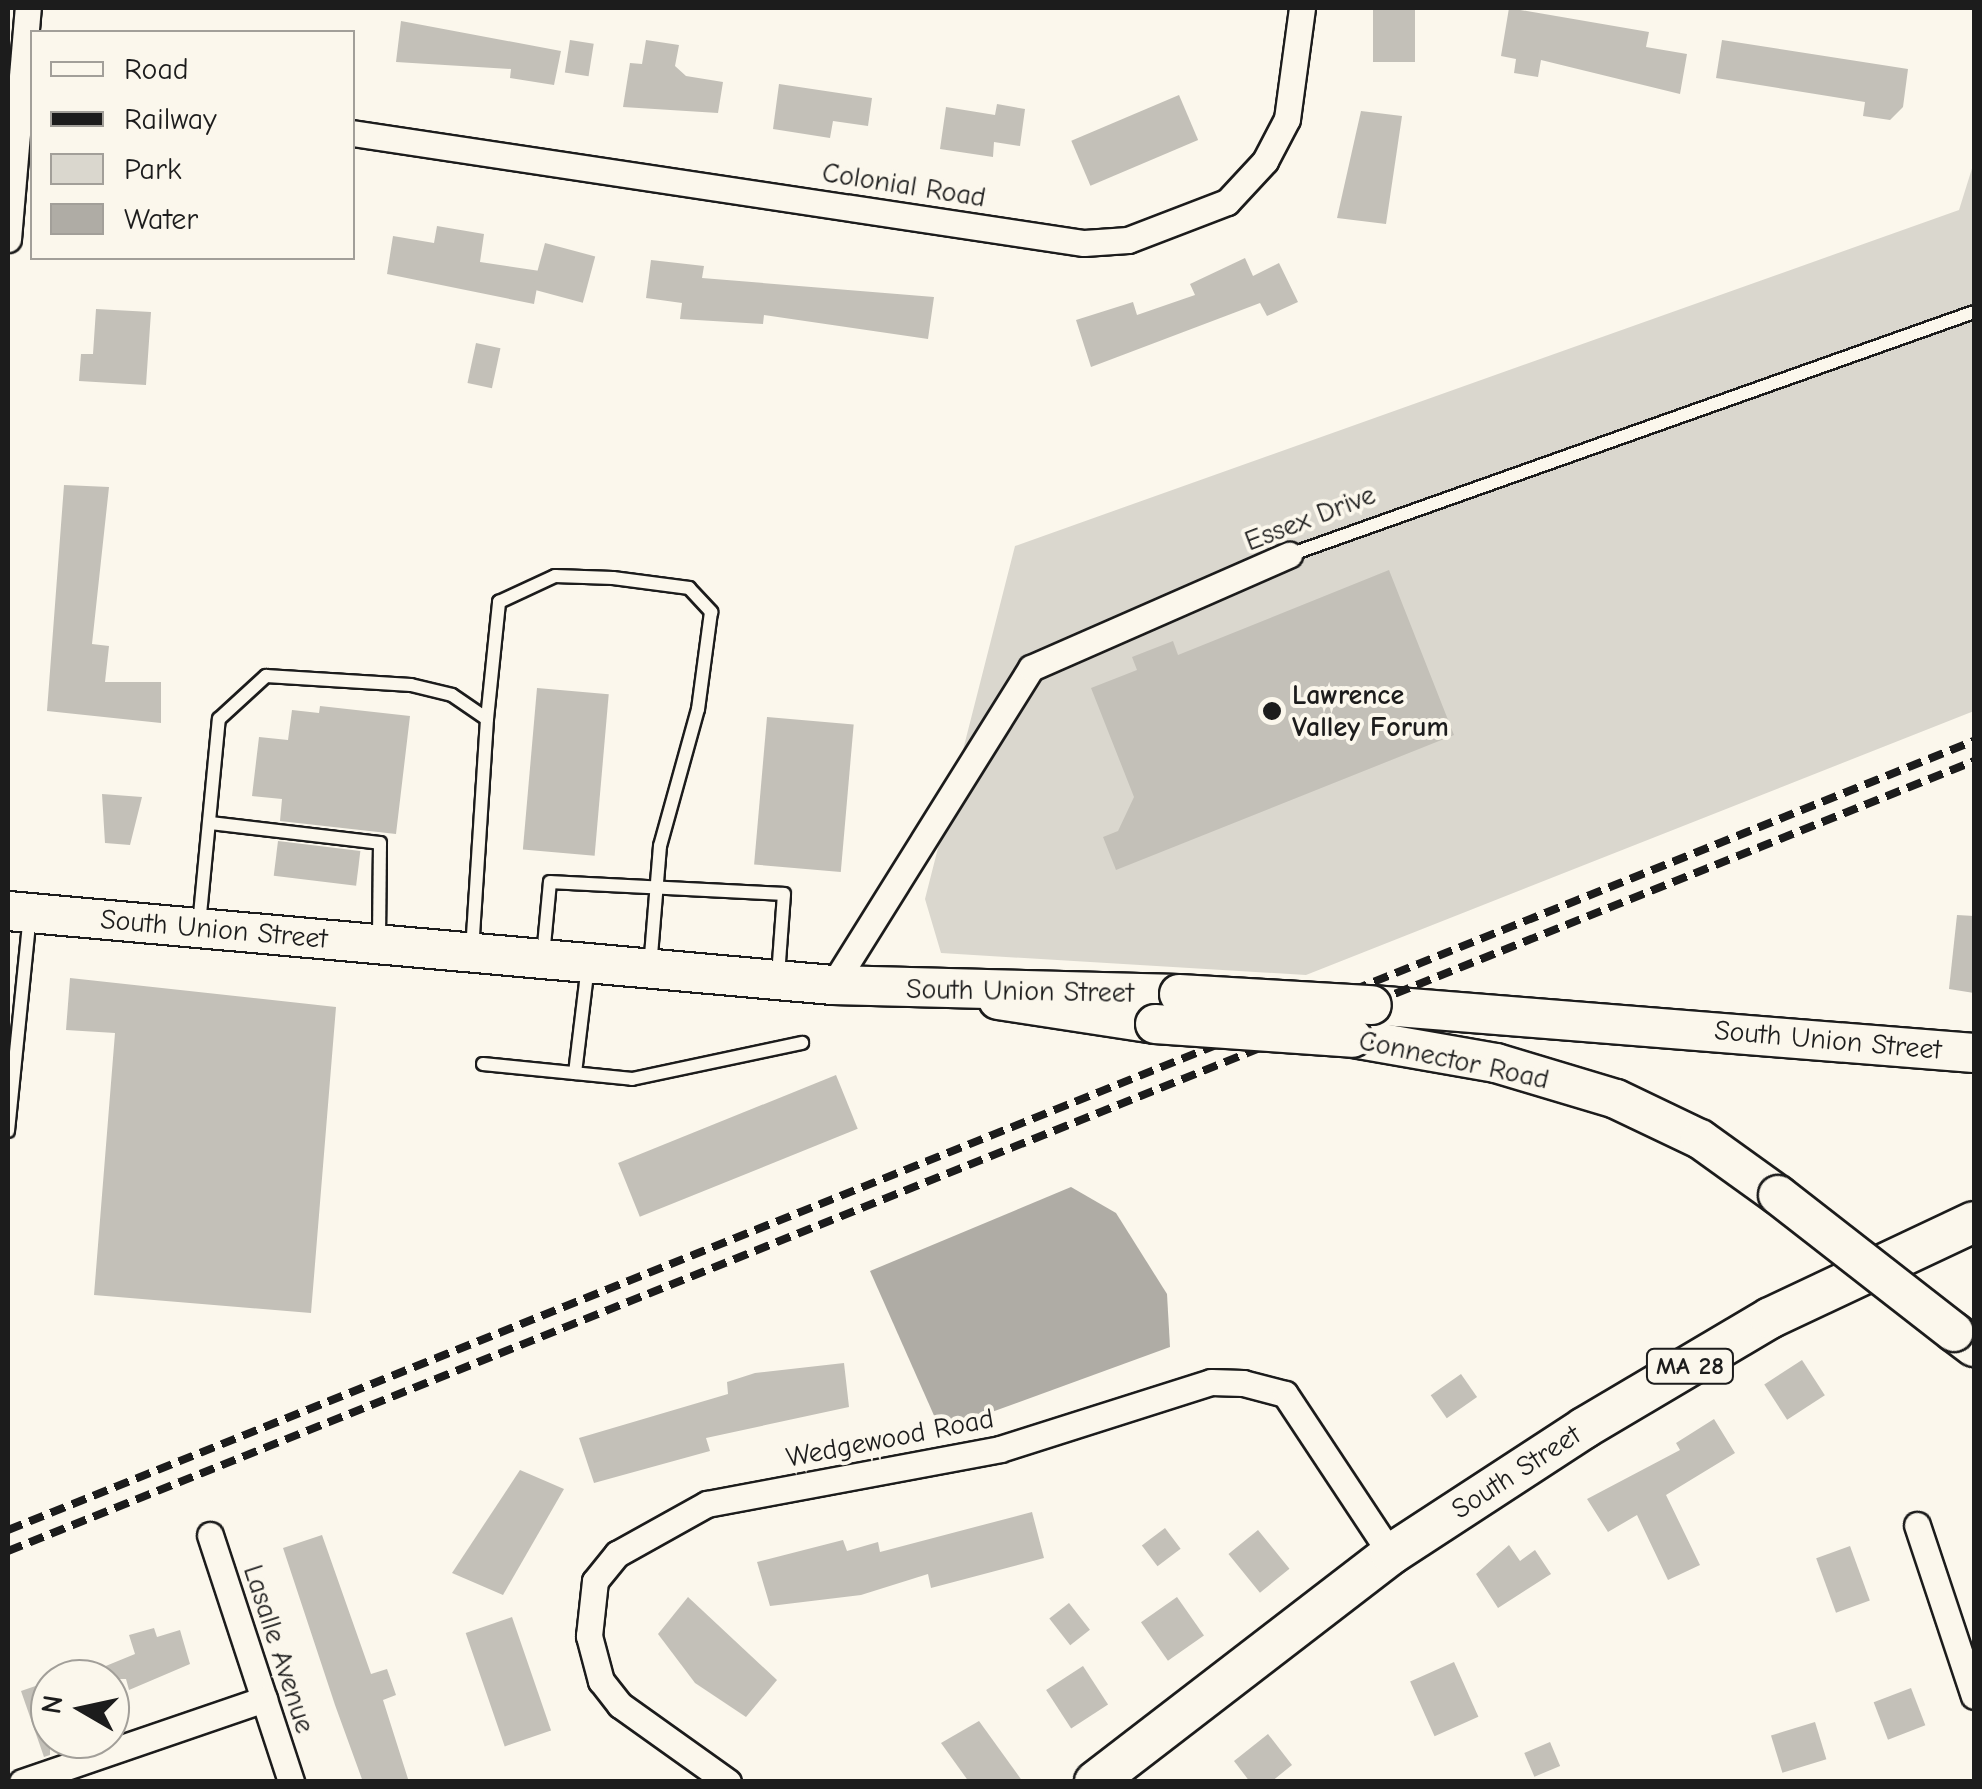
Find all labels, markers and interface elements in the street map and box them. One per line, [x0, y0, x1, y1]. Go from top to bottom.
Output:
legend [30, 30, 355, 260]
text: Road [124, 52, 189, 87]
text: Railway [124, 102, 217, 137]
text: Park [124, 152, 181, 187]
street label: Colonial Road [820, 155, 988, 215]
text: Water [124, 202, 198, 237]
street label: Essex Drive [1240, 478, 1380, 558]
place label: Lawrence Valley Forum [1292, 678, 1449, 744]
marker: Lawrence Valley Forum [1261, 700, 1283, 722]
street label: South Union Street [99, 902, 329, 956]
street label: South Union Street [906, 972, 1134, 1010]
street label: South Union Street [1713, 1013, 1943, 1067]
street label: Connector Road [1356, 1023, 1552, 1097]
road number: MA 28 [1645, 1346, 1735, 1386]
street label: Wedgewood Road [783, 1401, 997, 1475]
street label: South Street [1445, 1418, 1587, 1526]
street label: Lasalle Avenue [236, 1561, 322, 1737]
north arrow [30, 1659, 130, 1759]
text: N [35, 1693, 70, 1716]

